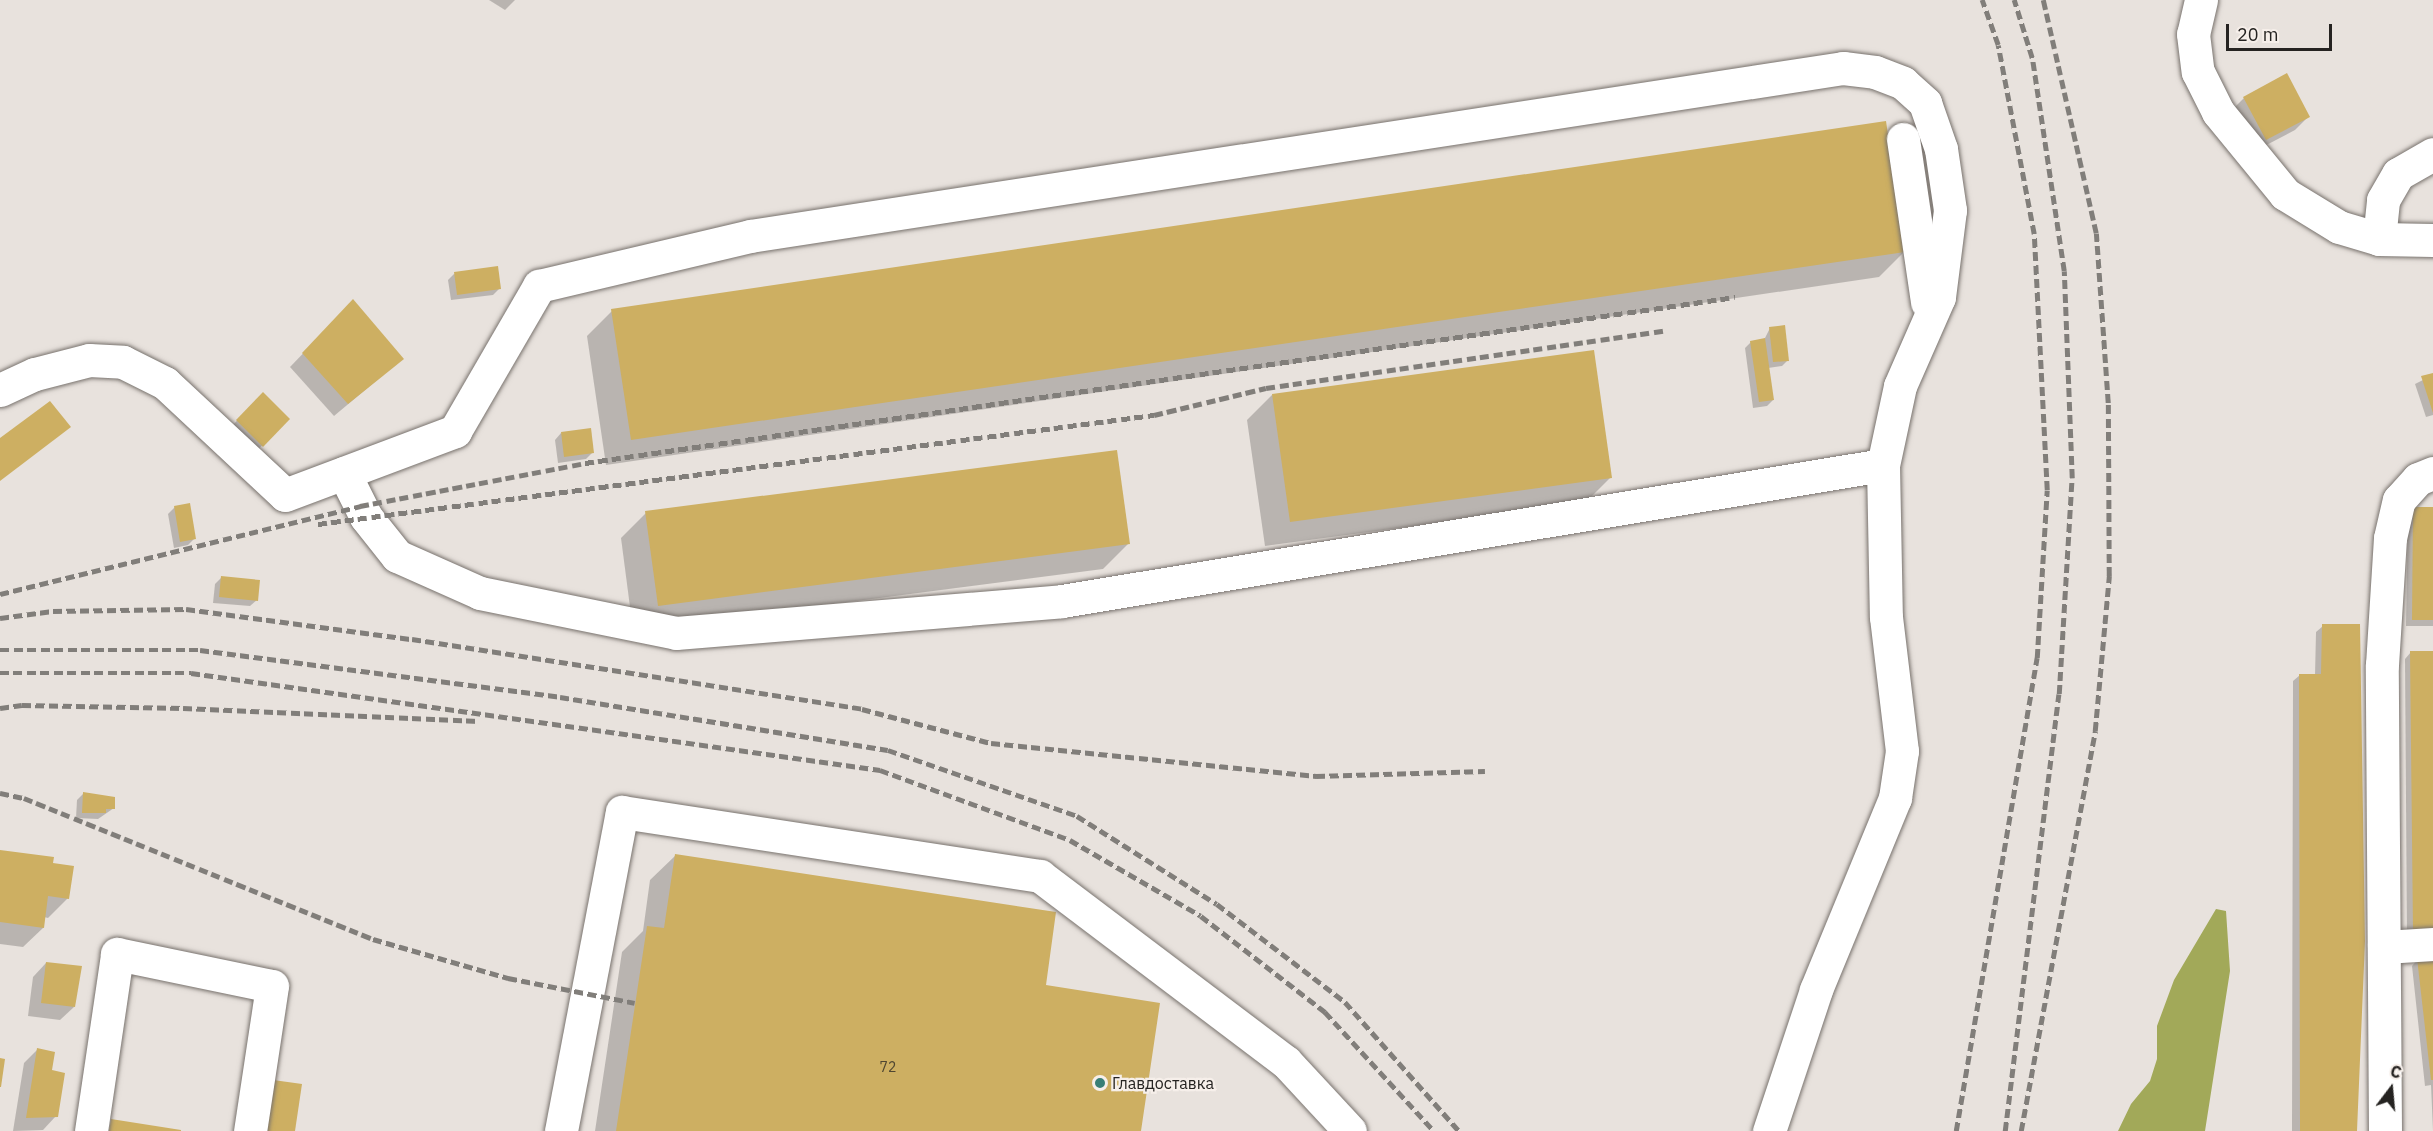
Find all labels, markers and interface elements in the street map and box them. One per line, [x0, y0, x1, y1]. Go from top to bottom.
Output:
scale bar [2229, 12, 2336, 50]
text: 20 m [2237, 23, 2279, 46]
house number: 72 [880, 1059, 896, 1075]
north arrow [2361, 1059, 2421, 1119]
text: С [2388, 1061, 2404, 1083]
place label: Главдоставка [1112, 1073, 1214, 1093]
marker: Главдоставка [1093, 1076, 1107, 1090]

